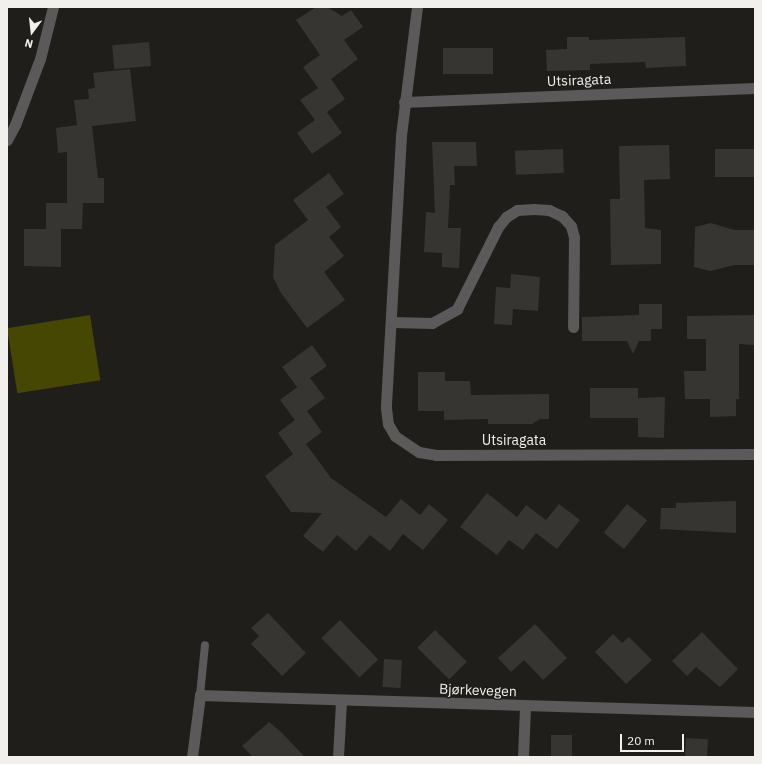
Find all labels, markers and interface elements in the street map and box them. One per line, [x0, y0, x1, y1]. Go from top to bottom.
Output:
north arrow [12, 12, 52, 52]
text: N [23, 36, 35, 51]
street label: Utsiragata [546, 70, 612, 90]
street label: Utsiragata [482, 432, 546, 448]
street label: Bjørkevegen [439, 680, 517, 700]
scale bar [622, 726, 686, 752]
text: 20 m [627, 733, 655, 748]

